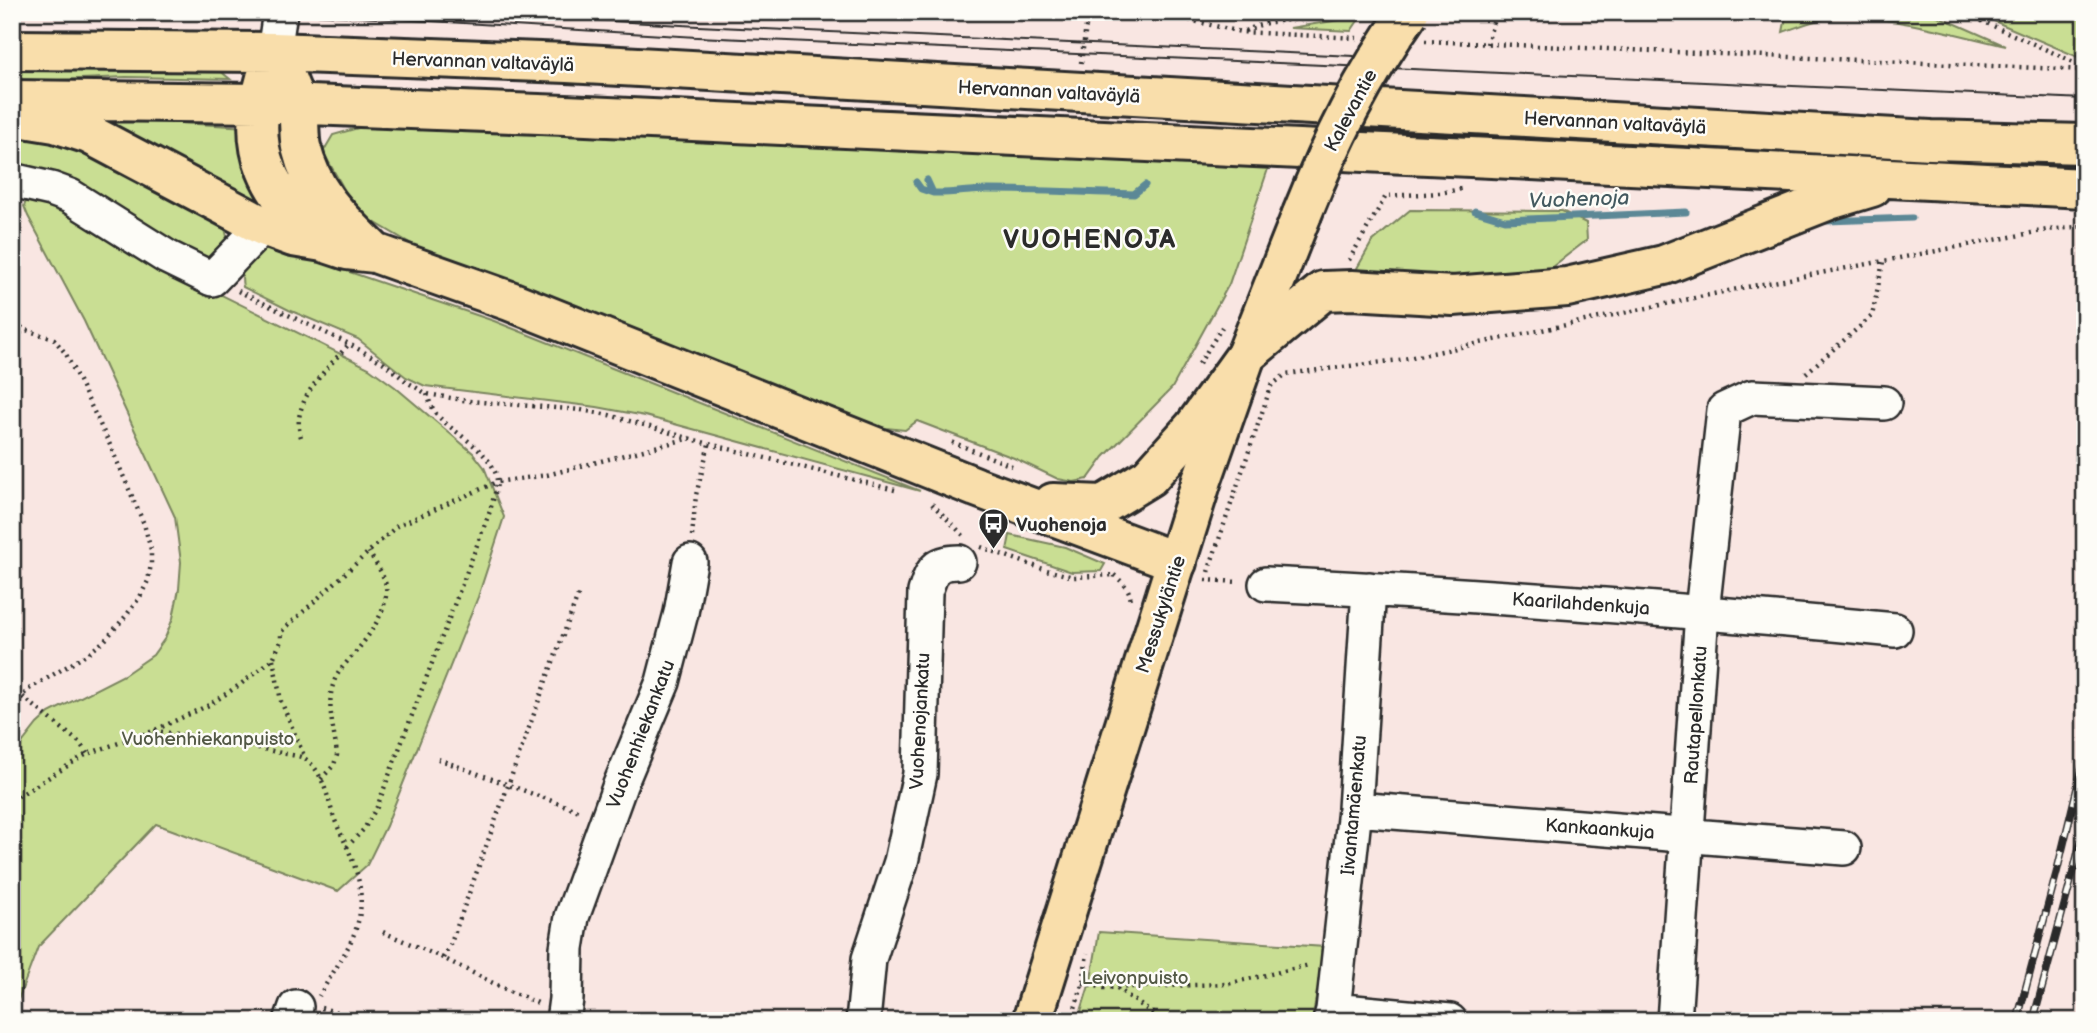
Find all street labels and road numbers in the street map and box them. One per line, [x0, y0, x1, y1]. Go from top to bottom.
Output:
street label: Hervannan valtaväylä [391, 48, 575, 77]
street label: Kalevantie [1320, 66, 1383, 156]
street label: Hervannan valtaväylä [957, 76, 1141, 109]
street label: Hervannan valtaväylä [1523, 107, 1707, 140]
street label: Messukyläntie [1132, 553, 1191, 676]
street label: Kaarilahdenkuja [1511, 588, 1651, 621]
street label: Rautapellonkatu [1680, 645, 1713, 785]
street label: Vuohenojankatu [905, 652, 936, 790]
street label: Vuohenhiekankatu [602, 657, 680, 812]
street label: Iivantamäenkatu [1337, 734, 1372, 876]
street label: Kankaankuja [1544, 814, 1655, 845]

